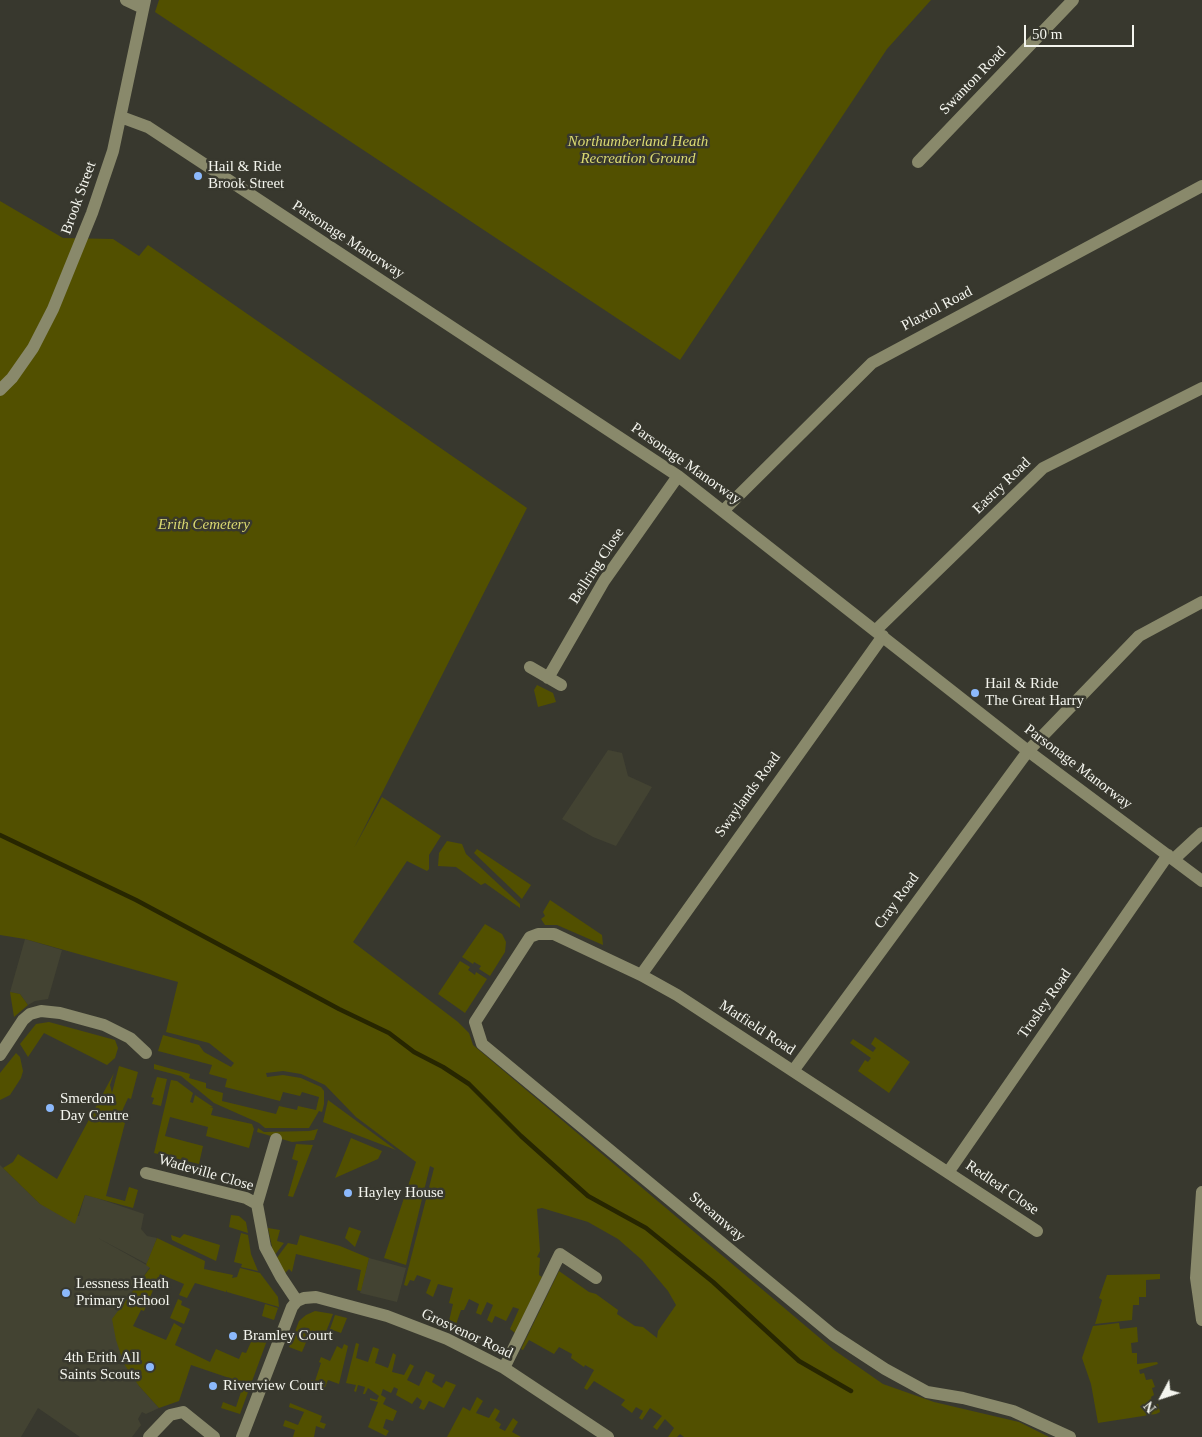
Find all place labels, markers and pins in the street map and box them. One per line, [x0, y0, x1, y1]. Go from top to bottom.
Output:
place label: Hail & Ride Brook Street [208, 158, 284, 193]
marker: Hail & Ride Brook Street [192, 170, 204, 182]
place label: Hail & Ride The Great Harry [985, 675, 1084, 710]
marker: Hail & Ride The Great Harry [969, 687, 981, 699]
place label: Smerdon Day Centre [60, 1090, 129, 1125]
marker: Smerdon Day Centre [44, 1102, 56, 1114]
place label: Hayley House [358, 1184, 443, 1202]
marker: Hayley House [342, 1187, 354, 1199]
place label: Lessness Heath Primary School [76, 1275, 170, 1310]
marker: Lessness Heath Primary School [60, 1287, 72, 1299]
place label: Bramley Court [243, 1327, 333, 1345]
marker: Bramley Court [227, 1330, 239, 1342]
place label: 4th Erith All Saints Scouts [60, 1349, 140, 1384]
marker: 4th Erith All Saints Scouts [144, 1361, 156, 1373]
place label: Riverview Court [223, 1377, 323, 1395]
marker: Riverview Court [207, 1380, 219, 1392]

